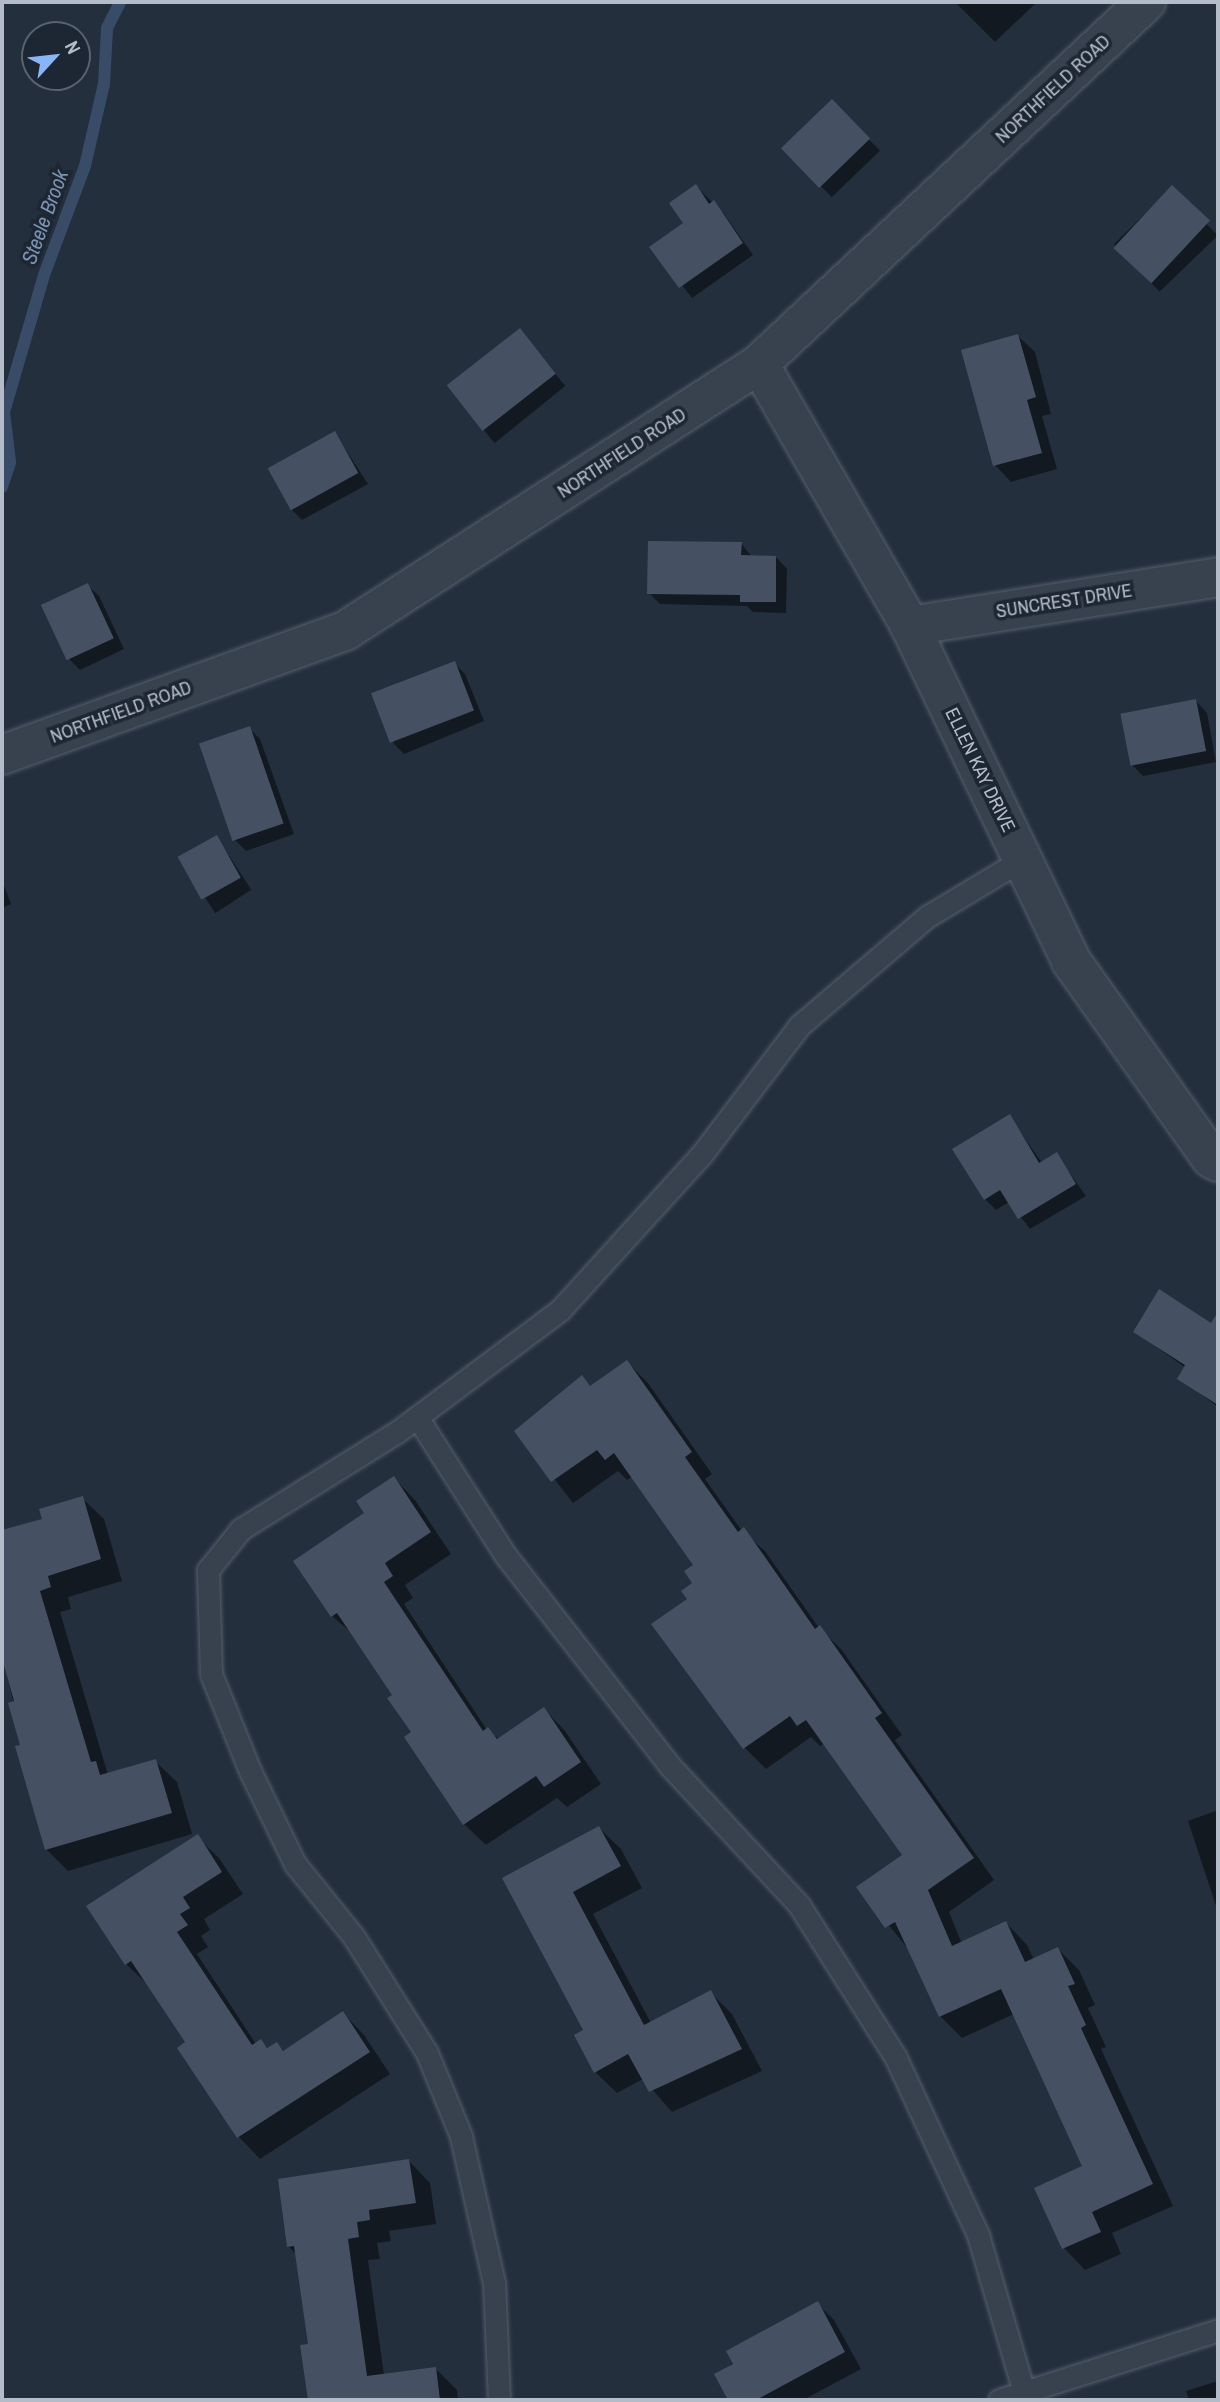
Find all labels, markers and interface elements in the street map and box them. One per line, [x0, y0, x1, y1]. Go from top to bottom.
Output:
north arrow [21, 21, 91, 91]
street label: NORTHFIELD ROAD [991, 30, 1115, 148]
text: N [59, 36, 87, 58]
water label: Steele Brook [16, 166, 74, 268]
street label: NORTHFIELD ROAD [553, 403, 691, 503]
street label: SUNCREST DRIVE [994, 579, 1134, 623]
street label: NORTHFIELD ROAD [47, 676, 195, 748]
street label: ELLEN KAY DRIVE [940, 704, 1020, 836]

